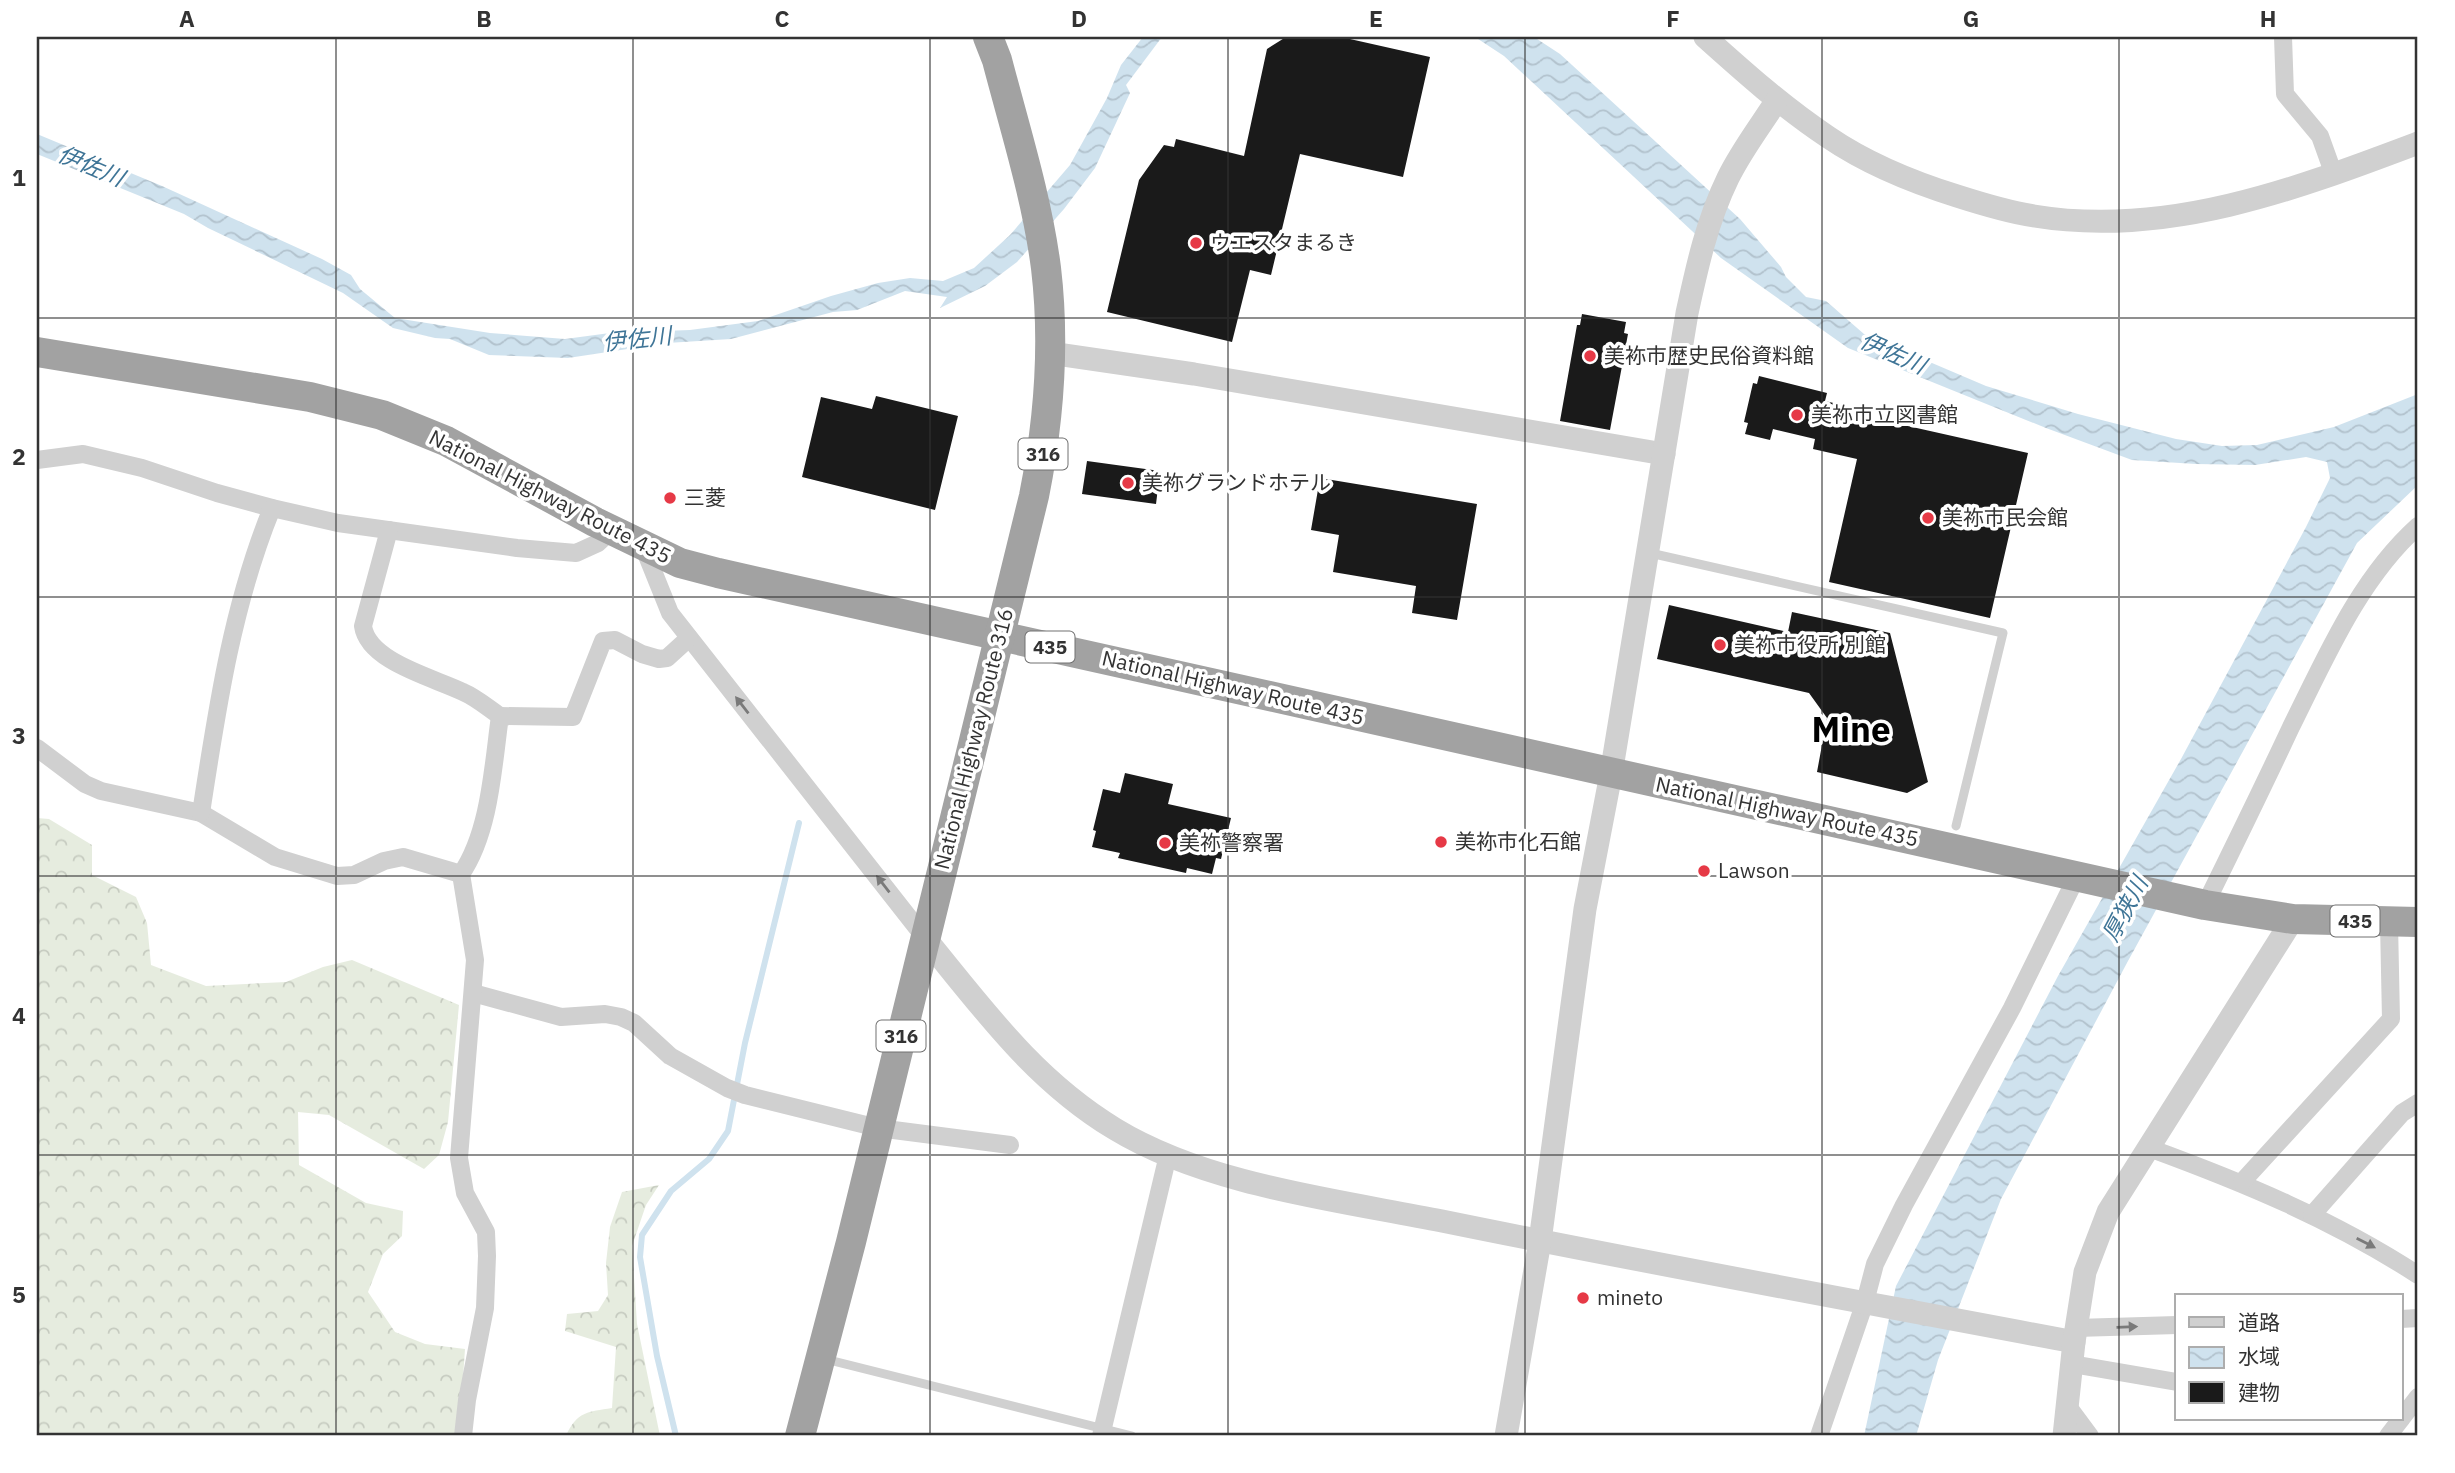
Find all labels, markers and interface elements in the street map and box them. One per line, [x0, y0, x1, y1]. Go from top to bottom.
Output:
text: A [179, 3, 195, 33]
text: B [476, 3, 492, 33]
text: C [775, 3, 790, 33]
text: D [1071, 3, 1087, 33]
text: E [1369, 3, 1383, 33]
text: F [1666, 3, 1680, 33]
text: G [1963, 3, 1979, 33]
text: H [2260, 3, 2276, 33]
water label: 伊佐川 [54, 138, 132, 194]
text: 1 [12, 162, 26, 192]
place label: ウエスタまるき [1210, 228, 1357, 256]
marker: ウエスタまるき [1188, 235, 1204, 251]
water label: 伊佐川 [601, 319, 676, 357]
water label: 伊佐川 [1856, 324, 1934, 381]
place label: 美袮市歴史民俗資料館 [1604, 341, 1814, 369]
marker: 美袮市歴史民俗資料館 [1582, 348, 1598, 364]
place label: 美祢市立図書館 [1811, 400, 1958, 428]
marker: 美祢市立図書館 [1789, 407, 1805, 423]
street label: National Highway Route 435 [425, 423, 676, 569]
road number: 316 [1018, 438, 1068, 470]
text: 2 [12, 441, 26, 471]
place label: 美祢グランドホテル [1142, 468, 1331, 496]
marker: 美祢グランドホテル [1120, 475, 1136, 491]
place label: 三菱 [684, 483, 726, 511]
marker: 三菱 [662, 490, 678, 506]
place label: 美祢市民会館 [1942, 503, 2068, 531]
marker: 美祢市民会館 [1920, 510, 1936, 526]
street label: National Highway Route 316 [927, 605, 1019, 872]
place label: 美祢市役所 別館 [1734, 630, 1886, 658]
road number: 435 [1026, 632, 1074, 662]
marker: 美祢市役所 別館 [1712, 637, 1728, 653]
street label: National Highway Route 435 [1099, 643, 1367, 731]
one-way arrow [735, 697, 750, 715]
district label: Mine [1811, 706, 1891, 752]
text: 3 [12, 720, 26, 750]
street label: National Highway Route 435 [1653, 769, 1921, 853]
place label: 美袮市化石館 [1455, 827, 1581, 855]
place label: 美祢警察署 [1179, 828, 1284, 856]
marker: 美袮市化石館 [1433, 834, 1449, 850]
marker: 美祢警察署 [1157, 835, 1173, 851]
place label: Lawson [1718, 856, 1790, 884]
marker: Lawson [1696, 863, 1712, 879]
water label: 厚狭川 [2095, 868, 2155, 946]
one-way arrow [875, 876, 890, 894]
road number: 435 [2330, 906, 2380, 937]
text: 4 [12, 1000, 26, 1030]
road number: 316 [876, 1020, 926, 1052]
one-way arrow [2356, 1237, 2376, 1249]
text: 5 [12, 1279, 26, 1309]
place label: mineto [1597, 1283, 1663, 1311]
marker: mineto [1575, 1290, 1591, 1306]
legend [2175, 1294, 2402, 1420]
text: 道路 [2238, 1308, 2280, 1336]
one-way arrow [2116, 1321, 2138, 1332]
text: 水域 [2238, 1342, 2280, 1370]
text: 建物 [2238, 1378, 2280, 1406]

